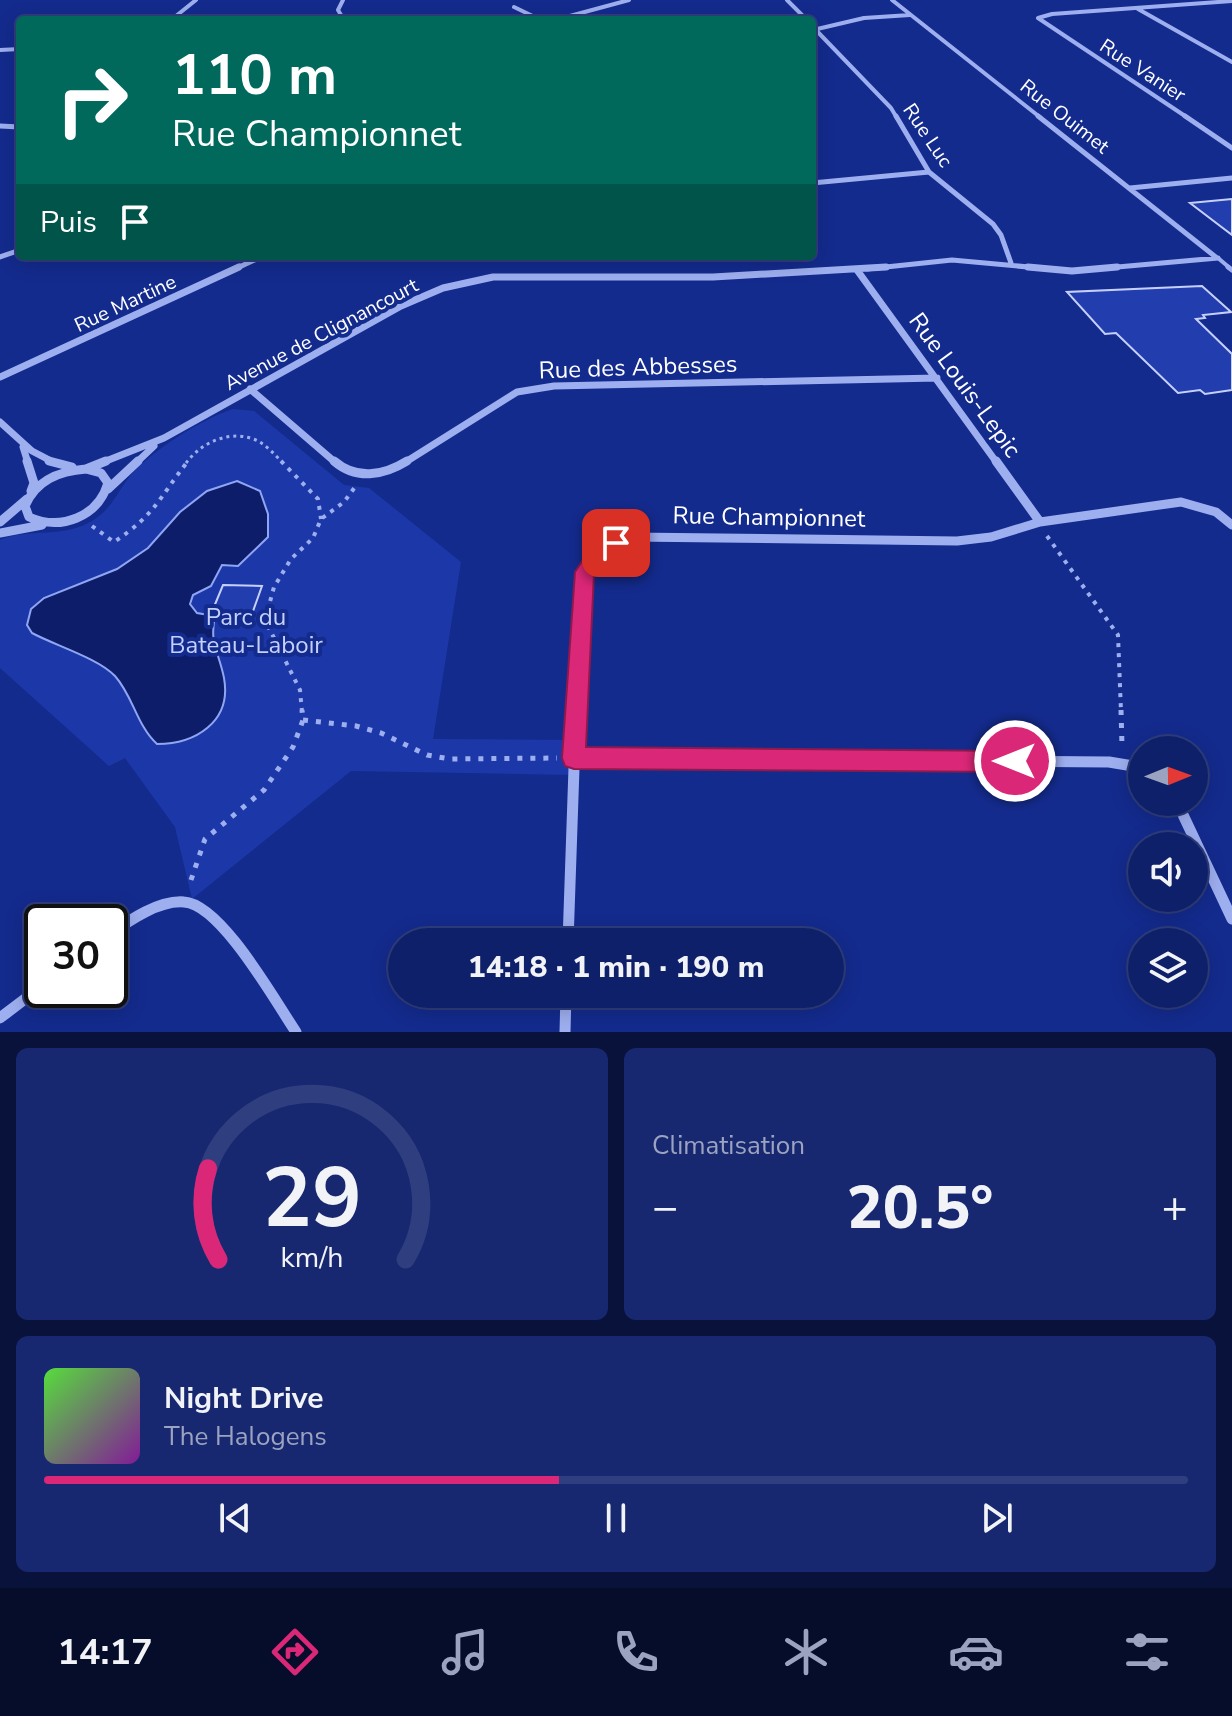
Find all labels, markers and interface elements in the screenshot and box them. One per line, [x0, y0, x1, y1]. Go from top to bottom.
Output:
street label: Rue Vanier [1095, 33, 1191, 108]
text: 110 m [172, 37, 337, 114]
icon: right [40, 48, 144, 152]
street label: Rue Ouimet [1014, 73, 1116, 160]
street label: Rue Luc [896, 98, 959, 172]
text: Rue Championnet [172, 110, 461, 159]
icon: arrive [113, 200, 157, 244]
text: Puis [40, 202, 97, 243]
street label: Rue Martine [70, 268, 181, 339]
street label: Avenue de Clignancourt [220, 271, 424, 397]
street label: Rue Louis-Lepic [902, 306, 1028, 464]
street label: Rue des Abbesses [538, 348, 738, 386]
street label: Rue Championnet [672, 499, 866, 535]
pin [582, 509, 650, 577]
icon: arrive [594, 521, 638, 565]
park label: Parc du Bateau-Laboir [169, 601, 323, 661]
position arrow [973, 719, 1057, 803]
north arrow [1128, 736, 1208, 816]
map controls [1128, 736, 1208, 1008]
button: sound [1128, 832, 1208, 912]
speed limit sign: 30 [24, 904, 128, 1008]
button: layers [1128, 928, 1208, 1008]
text: 14:18 · 1 min · 190 m [468, 947, 764, 988]
text: Climatisation [652, 1128, 805, 1163]
text: 29 [262, 1142, 362, 1255]
text: 20.5° [847, 1167, 993, 1249]
text: − [652, 1178, 678, 1238]
text: + [1162, 1178, 1188, 1238]
text: km/h [281, 1238, 343, 1277]
text: Night Drive [164, 1378, 323, 1419]
text: The Halogens [164, 1419, 327, 1454]
icon: previous [213, 1496, 257, 1540]
icon: pause [594, 1496, 638, 1540]
icon: next [975, 1496, 1019, 1540]
icon: directions [267, 1624, 323, 1680]
icon: music [437, 1624, 493, 1680]
icon: phone [608, 1624, 664, 1680]
icon: climate [778, 1624, 834, 1680]
icon: car [948, 1624, 1004, 1680]
icon: filters [1119, 1624, 1175, 1680]
text: 14:17 [57, 1628, 153, 1677]

